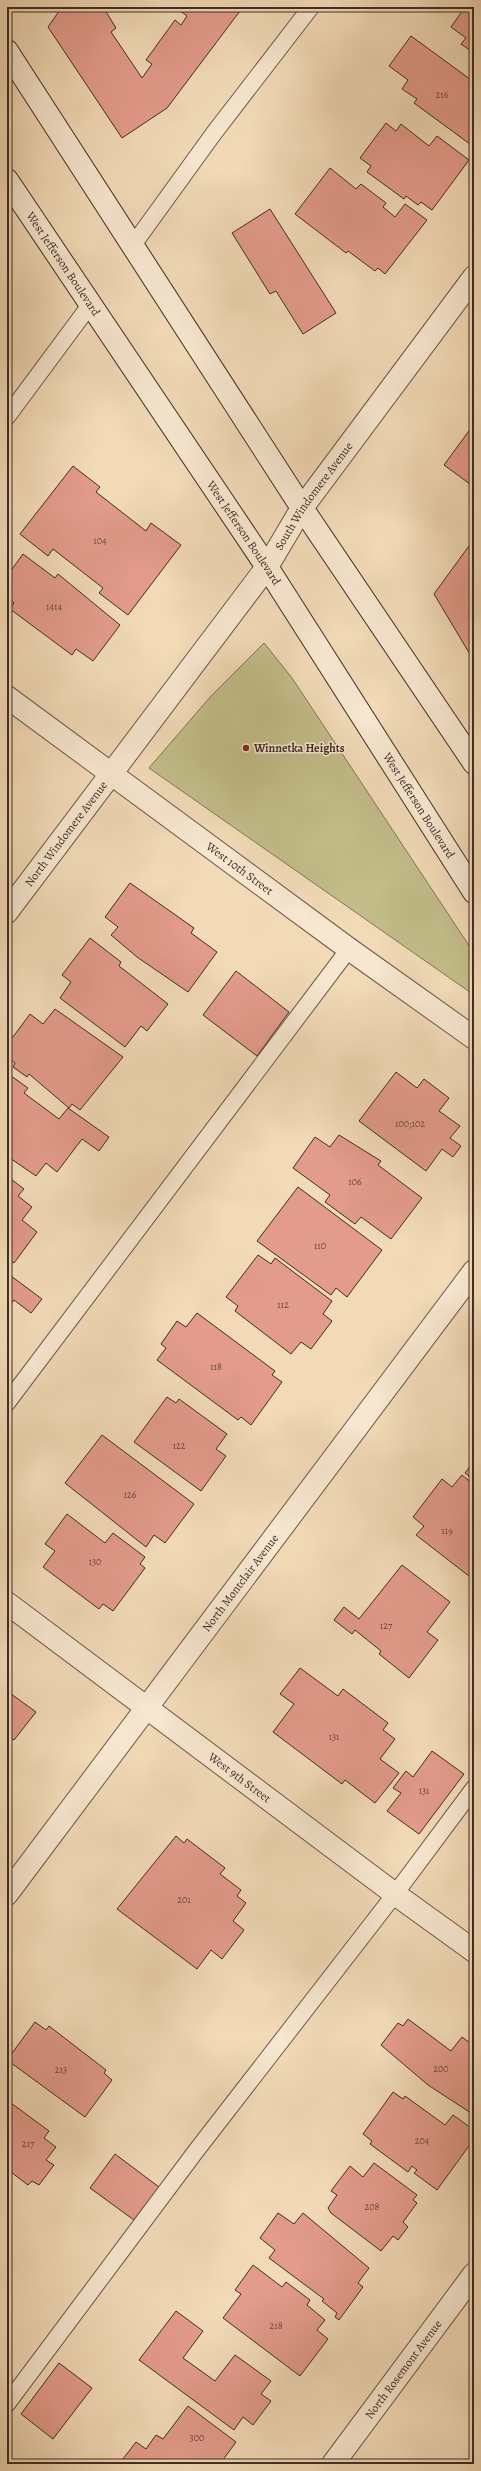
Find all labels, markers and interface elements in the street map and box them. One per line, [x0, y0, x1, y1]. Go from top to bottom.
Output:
house number: 216 [436, 88, 449, 101]
street label: West Jefferson Boulevard [22, 208, 104, 320]
street label: South Windomere Avenue [271, 439, 356, 553]
street label: West Jefferson Boulevard [203, 477, 285, 589]
house number: 104 [93, 534, 107, 547]
house number: 1414 [46, 600, 62, 613]
place label: Winnetka Heights [253, 740, 345, 756]
marker: Winnetka Heights [241, 743, 251, 753]
street label: West Jefferson Boulevard [379, 749, 459, 862]
street label: North Windomere Avenue [21, 778, 111, 890]
street label: West 10th Street [202, 838, 277, 899]
house number: 100;102 [395, 1117, 425, 1130]
house number: 106 [348, 1175, 362, 1188]
house number: 110 [314, 1239, 326, 1252]
house number: 112 [277, 1298, 289, 1311]
house number: 118 [210, 1360, 222, 1373]
house number: 122 [173, 1439, 186, 1452]
house number: 126 [124, 1488, 137, 1501]
house number: 119 [441, 1524, 453, 1537]
street label: North Montclair Avenue [199, 1531, 282, 1635]
house number: 130 [89, 1555, 101, 1568]
house number: 127 [380, 1619, 393, 1632]
house number: 131 [329, 1730, 340, 1743]
street label: West 9th Street [204, 1748, 275, 1806]
house number: 131 [419, 1784, 430, 1797]
house number: 201 [177, 1893, 191, 1906]
house number: 200 [433, 2062, 449, 2075]
house number: 213 [55, 2063, 67, 2076]
house number: 204 [415, 2134, 430, 2147]
house number: 217 [22, 2137, 35, 2150]
house number: 208 [365, 2200, 380, 2213]
street label: North Rosemont Avenue [361, 2316, 445, 2422]
house number: 218 [269, 2319, 283, 2332]
house number: 300 [190, 2431, 204, 2444]

